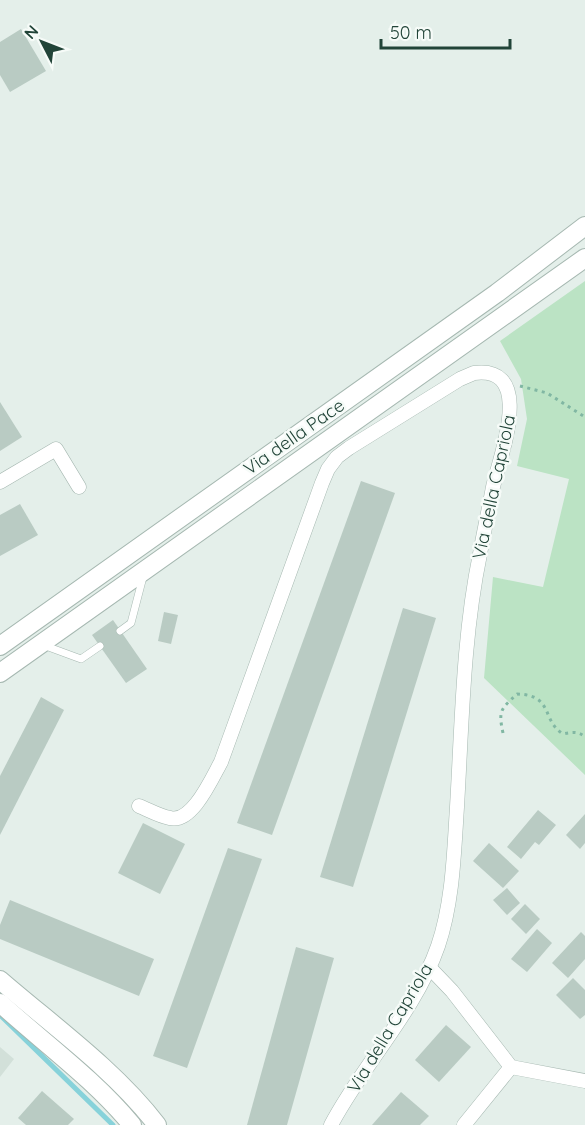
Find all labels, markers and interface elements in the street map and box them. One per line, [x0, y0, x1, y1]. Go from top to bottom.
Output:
north arrow [12, 12, 72, 72]
scale bar [381, 12, 510, 50]
text: N [19, 21, 42, 43]
text: 50 m [390, 21, 432, 44]
street label: Via della Pace [239, 393, 349, 480]
street label: Via della Capriola [467, 413, 520, 561]
street label: Via della Capriola [342, 959, 437, 1097]

